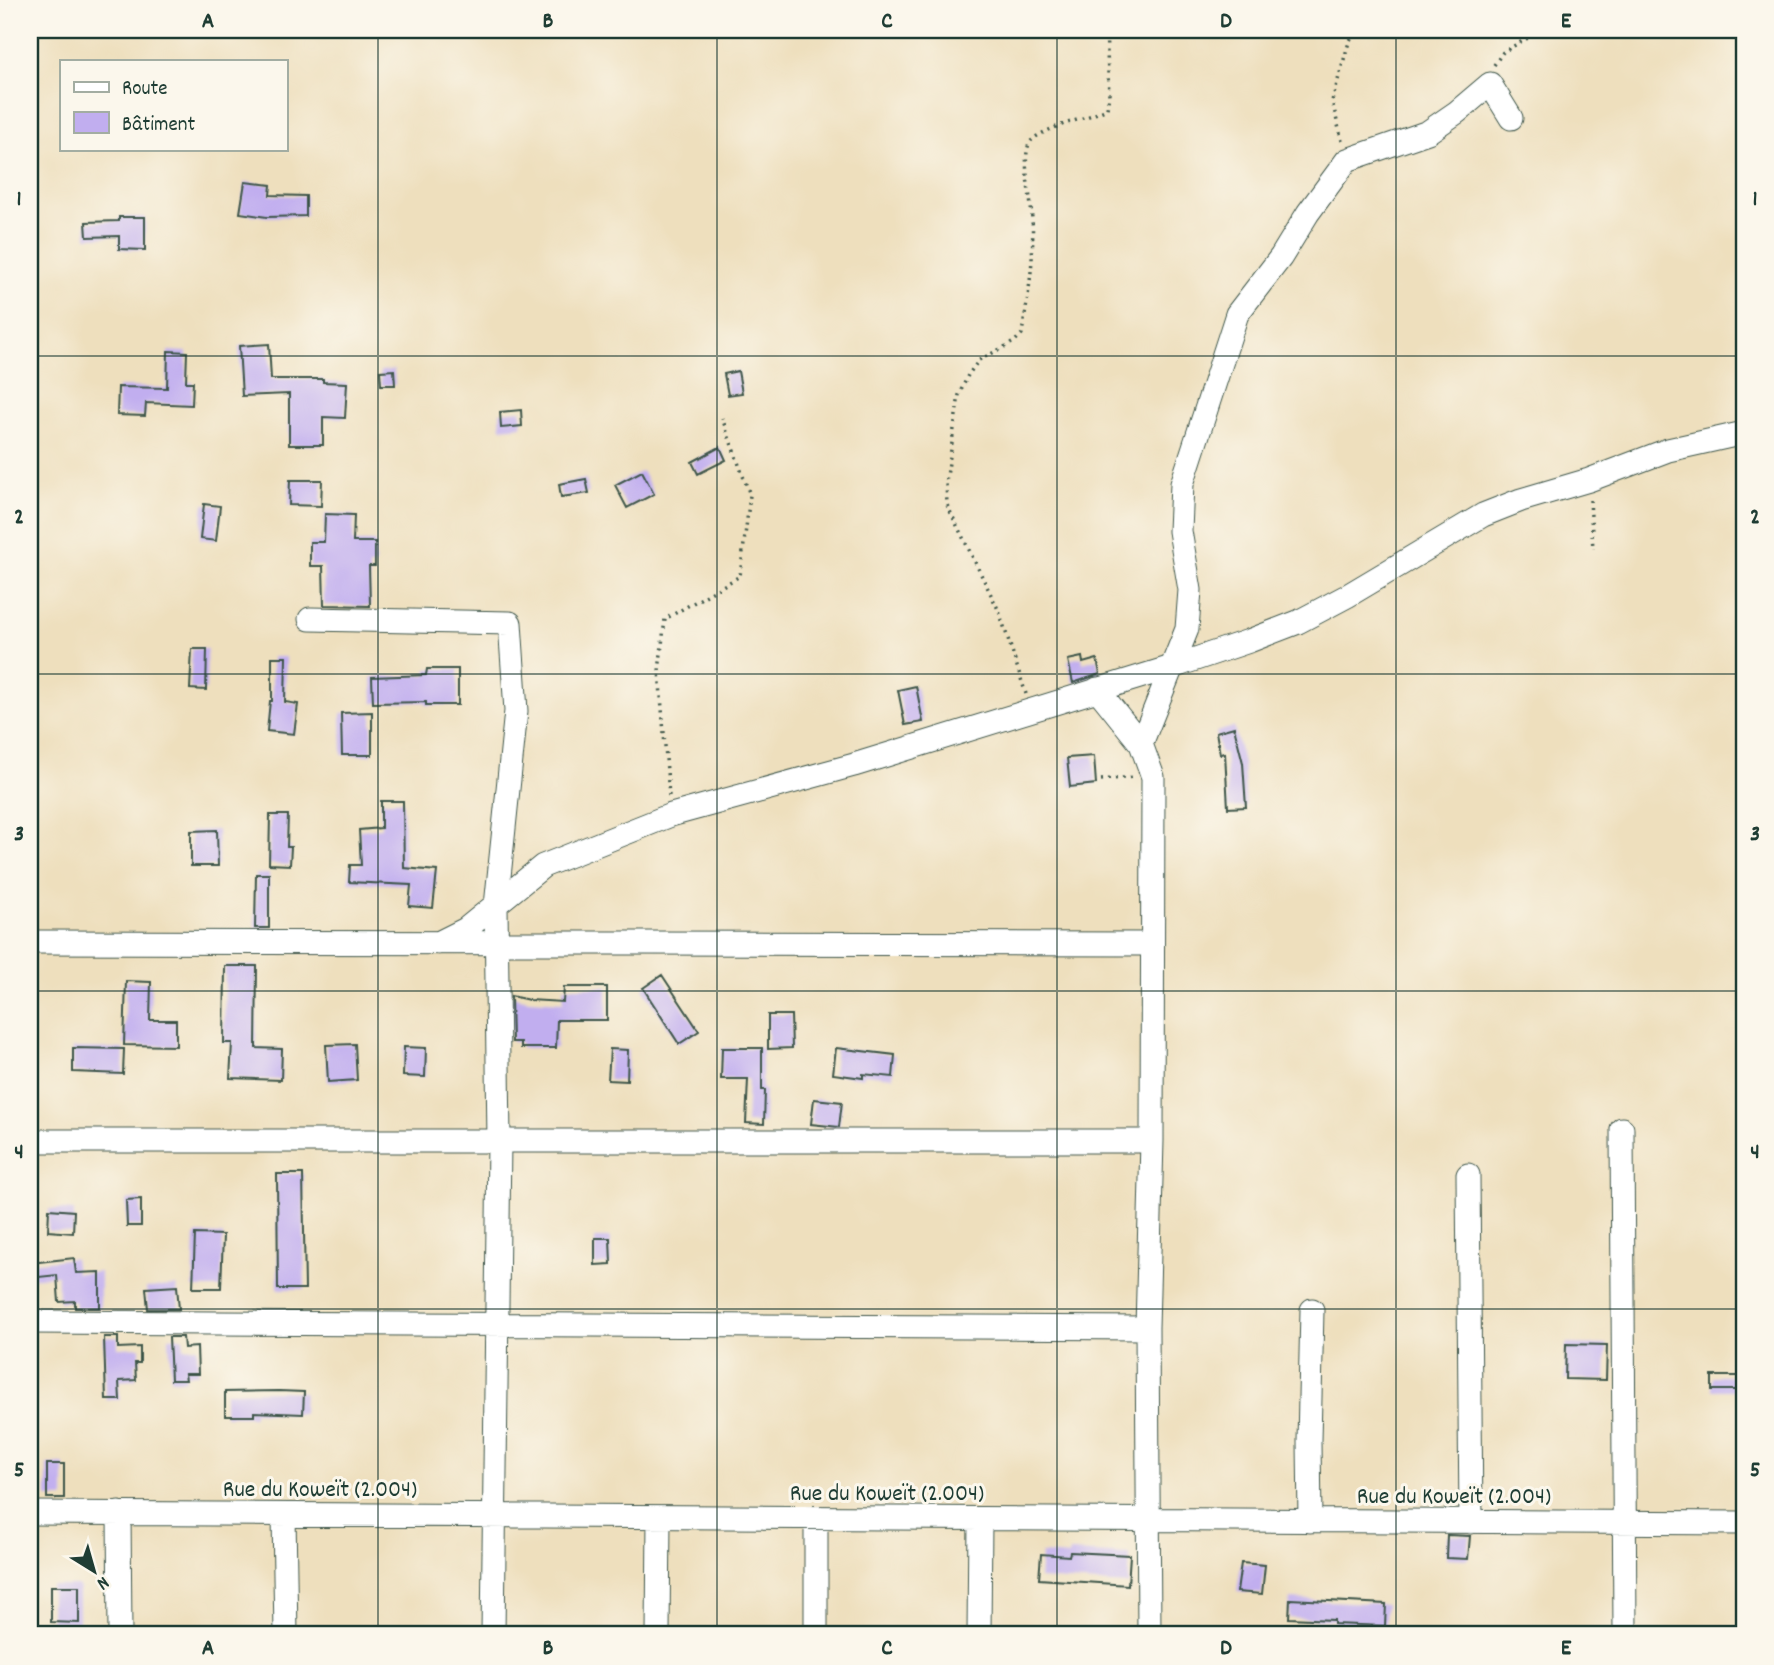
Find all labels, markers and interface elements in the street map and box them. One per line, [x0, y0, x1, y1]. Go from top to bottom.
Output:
text: A [202, 6, 214, 39]
text: B [543, 6, 554, 39]
text: C [881, 6, 893, 39]
text: D [1220, 6, 1232, 39]
text: E [1561, 6, 1572, 39]
legend [60, 60, 287, 150]
text: Route [122, 75, 168, 105]
text: Bâtiment [122, 111, 195, 141]
text: 1 [16, 184, 22, 217]
text: 1 [1752, 184, 1758, 217]
text: 2 [14, 502, 24, 535]
text: 2 [1750, 502, 1760, 535]
text: 3 [14, 819, 24, 852]
text: 3 [1750, 819, 1760, 852]
text: 4 [14, 1137, 24, 1170]
text: 4 [1750, 1137, 1760, 1170]
text: 5 [14, 1455, 24, 1488]
text: 5 [1750, 1455, 1760, 1488]
street label: Rue du Koweït (2.004) [223, 1474, 417, 1508]
street label: Rue du Koweït (2.004) [790, 1478, 984, 1512]
street label: Rue du Koweït (2.004) [1357, 1481, 1551, 1515]
north arrow [60, 1536, 130, 1606]
text: N [90, 1568, 114, 1595]
text: A [202, 1633, 214, 1665]
text: B [543, 1633, 554, 1665]
text: C [881, 1633, 893, 1665]
text: D [1220, 1633, 1232, 1665]
text: E [1561, 1633, 1572, 1665]

